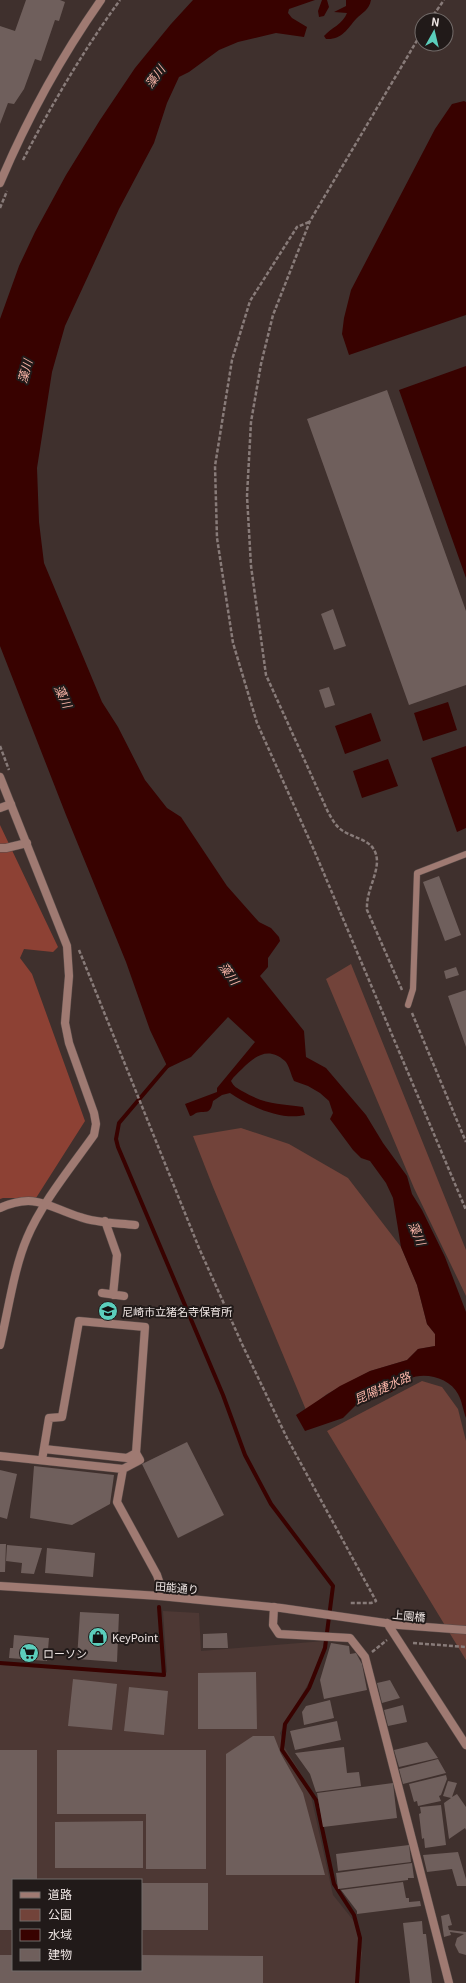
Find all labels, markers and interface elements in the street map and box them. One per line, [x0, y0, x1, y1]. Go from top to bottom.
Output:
north arrow [414, 12, 454, 52]
text: N [430, 13, 441, 30]
water label: 藻川 [140, 60, 169, 91]
water label: 藻川 [13, 355, 36, 385]
water label: 藻川 [51, 682, 78, 712]
water label: 藻川 [216, 958, 245, 989]
water label: 藻川 [405, 1219, 431, 1249]
school or university icon: 尼崎市立猪名寺保育所 [97, 1300, 119, 1322]
place label: 尼崎市立猪名寺保育所 [122, 1303, 233, 1319]
water label: 昆陽捷水路 [351, 1367, 414, 1407]
street label: 田能通り [154, 1577, 200, 1597]
street label: 上園橋 [392, 1605, 426, 1625]
shop icon: KeyPoint [87, 1626, 109, 1648]
place label: KeyPoint [112, 1629, 158, 1645]
supermarket icon: ローソン [18, 1642, 40, 1664]
place label: ローソン [43, 1645, 87, 1661]
legend [12, 1879, 142, 1971]
text: 道路 [48, 1885, 72, 1902]
text: 公園 [48, 1905, 72, 1922]
text: 水域 [48, 1925, 72, 1942]
text: 建物 [48, 1945, 72, 1962]

